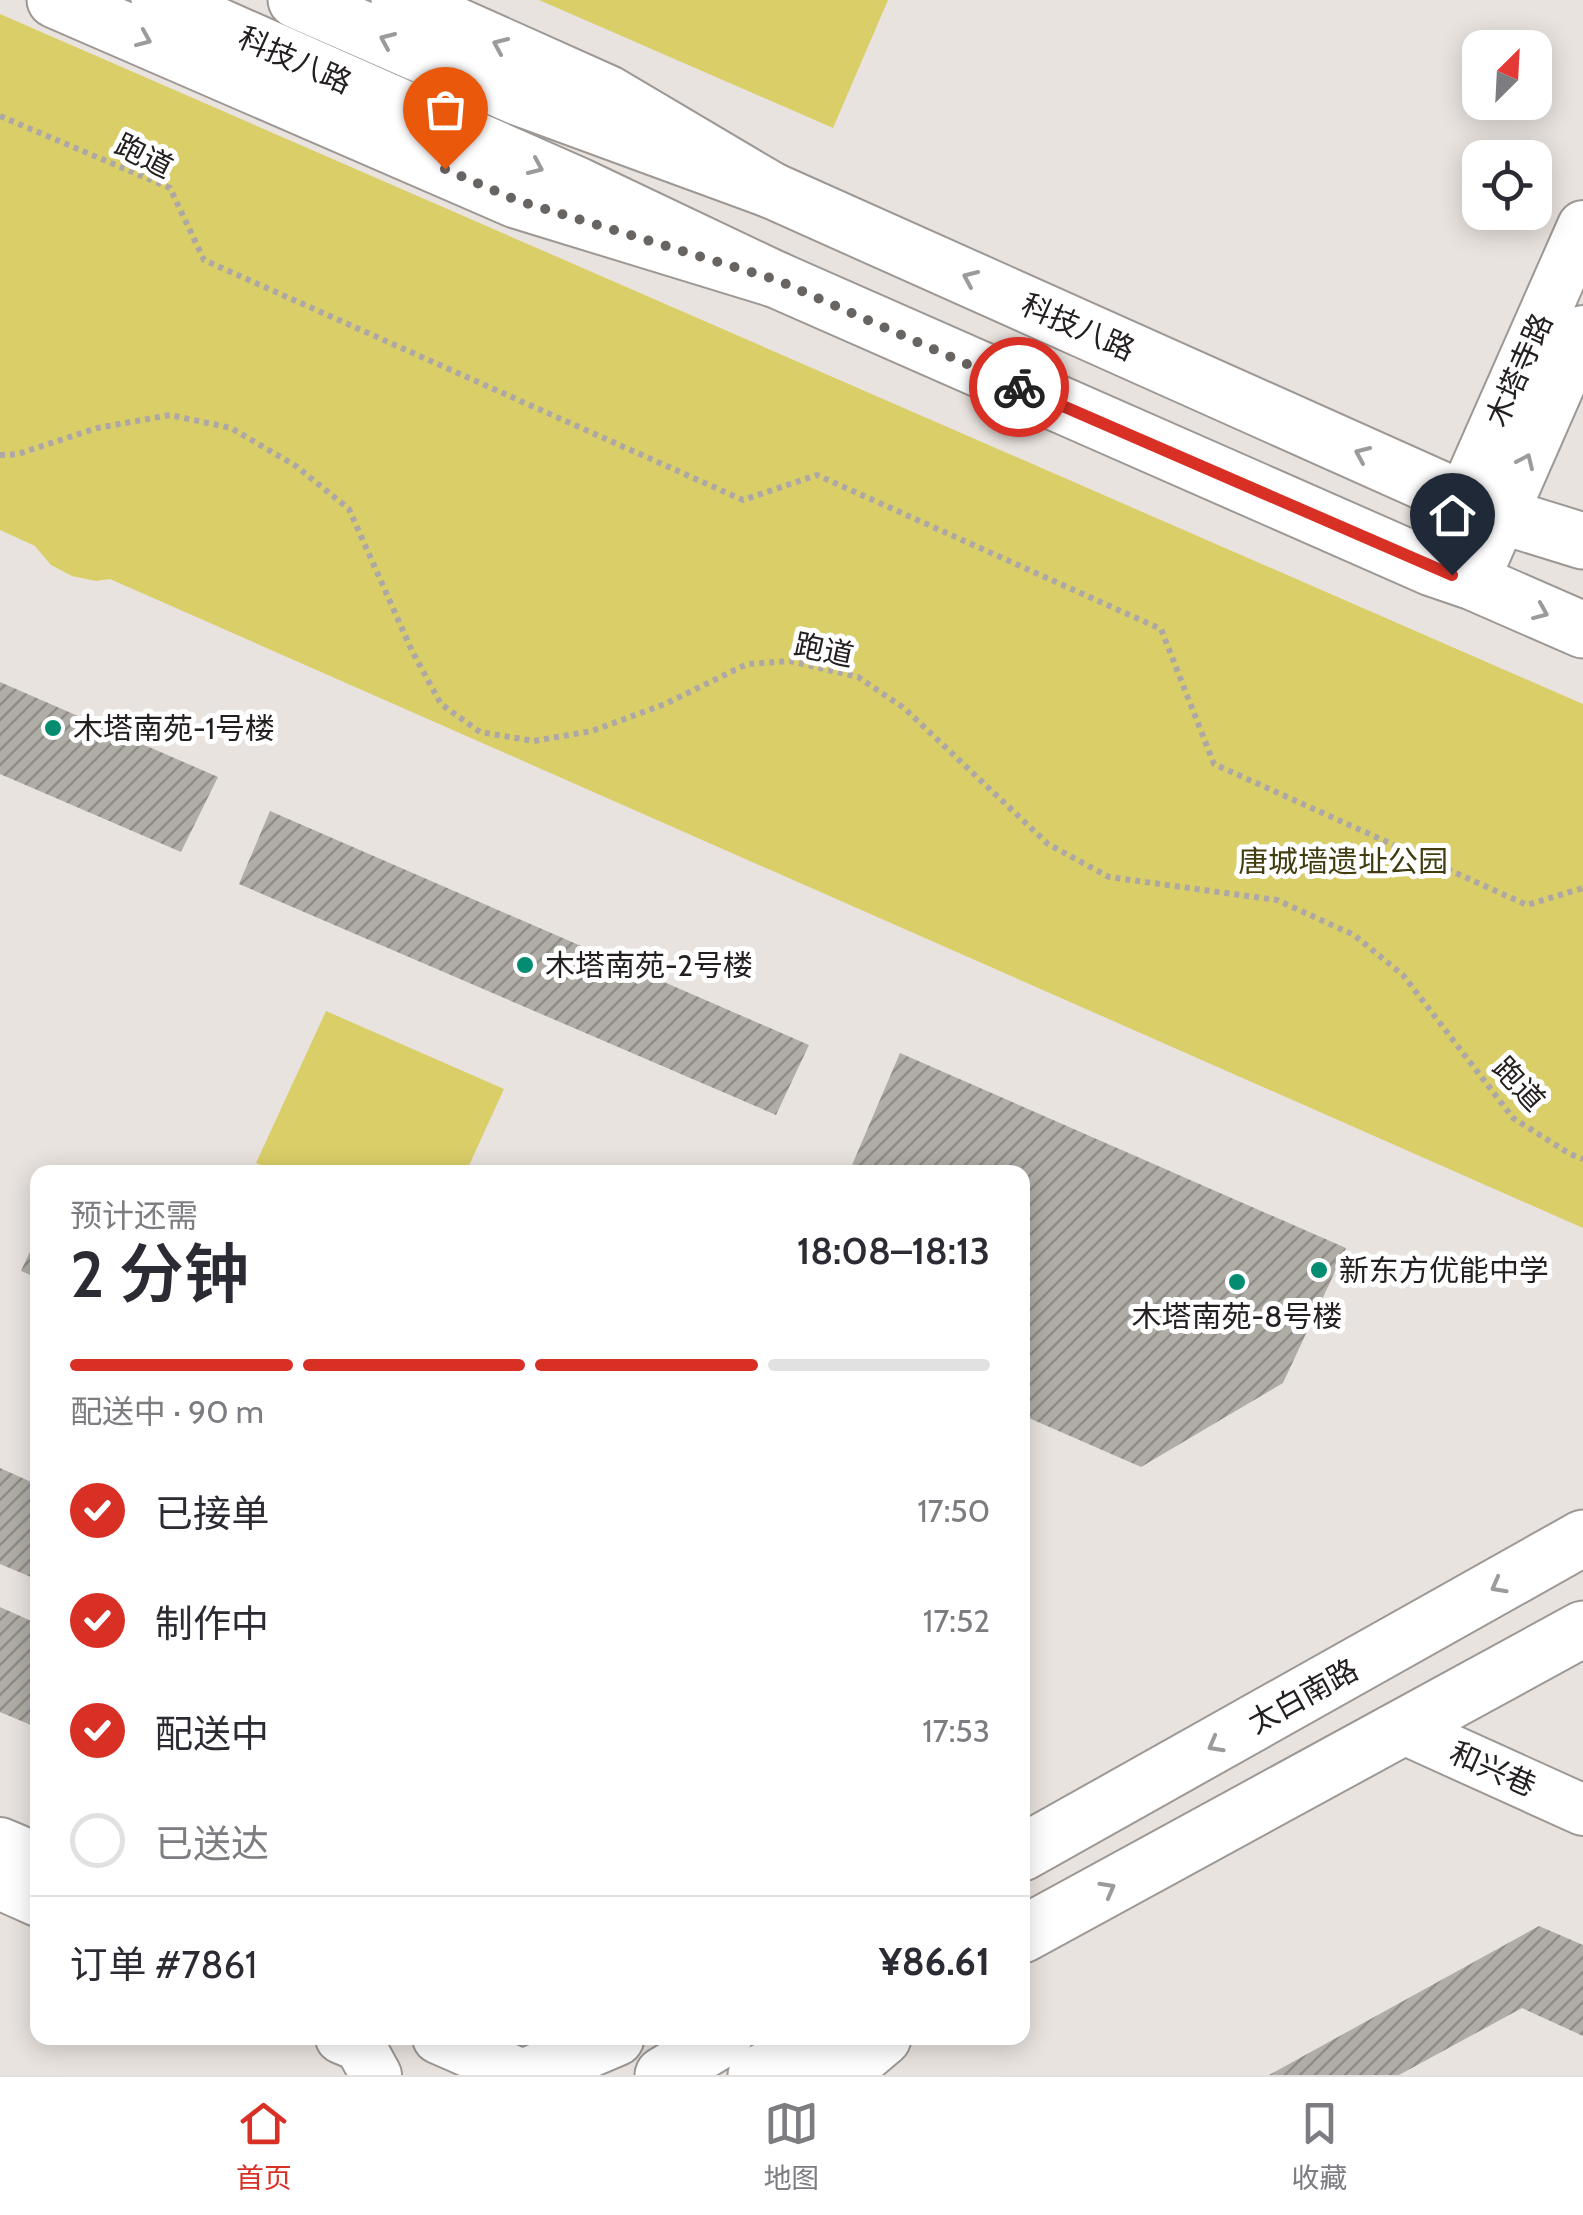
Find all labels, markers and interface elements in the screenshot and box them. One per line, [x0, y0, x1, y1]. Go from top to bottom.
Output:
street label: 科技八路 [233, 19, 357, 101]
one-way arrow [134, 27, 152, 47]
north arrow [1462, 30, 1552, 120]
map controls [1462, 30, 1552, 230]
one-way arrow [379, 32, 397, 52]
one-way arrow [492, 38, 510, 58]
pin [403, 67, 488, 170]
icon: bag [418, 82, 473, 137]
street label: 跑道 [109, 126, 179, 186]
button: locate [1462, 140, 1552, 230]
one-way arrow [526, 155, 544, 175]
one-way arrow [962, 271, 980, 291]
street label: 科技八路 [1016, 286, 1140, 368]
street label: 木塔寺路 [1478, 308, 1560, 432]
courier [969, 337, 1069, 437]
icon: bike [992, 360, 1047, 415]
one-way arrow [1354, 447, 1372, 467]
one-way arrow [1514, 453, 1534, 471]
pin [1410, 473, 1495, 576]
icon: home [1425, 488, 1480, 543]
one-way arrow [1531, 600, 1549, 620]
street label: 跑道 [791, 626, 857, 674]
place label: 木塔南苑-1号楼 [73, 710, 275, 747]
marker: 木塔南苑-1号楼 [42, 717, 64, 739]
park label: 唐城墙遗址公园 [1238, 843, 1448, 880]
place label: 木塔南苑-2号楼 [545, 947, 753, 984]
marker: 木塔南苑-2号楼 [514, 954, 536, 976]
street label: 跑道 [1485, 1049, 1553, 1119]
text: 预计还需 [70, 1196, 198, 1235]
text: 18:08–18:13 [797, 1227, 990, 1274]
text: 2 分钟 [70, 1234, 249, 1313]
place label: 新东方优能中学 [1339, 1252, 1549, 1289]
marker: 新东方优能中学 [1308, 1259, 1330, 1281]
marker: 木塔南苑-8号楼 [1226, 1271, 1248, 1293]
place label: 木塔南苑-8号楼 [1132, 1298, 1342, 1335]
text: 配送中 · 90 m [70, 1392, 264, 1431]
icon: check [70, 1483, 125, 1538]
text: 已接单 [155, 1490, 269, 1537]
text: 17:50 [917, 1491, 990, 1530]
one-way arrow [1491, 1573, 1509, 1593]
icon: check [70, 1593, 125, 1648]
text: 制作中 [155, 1600, 269, 1647]
text: 17:52 [923, 1601, 990, 1640]
street label: 太白南路 [1242, 1651, 1364, 1741]
icon: check [70, 1703, 125, 1758]
text: 配送中 [155, 1710, 269, 1757]
text: 17:53 [922, 1711, 990, 1750]
one-way arrow [1207, 1733, 1225, 1753]
street label: 和兴巷 [1444, 1734, 1542, 1804]
text: 已送达 [155, 1820, 269, 1867]
one-way arrow [1097, 1881, 1115, 1901]
text: ¥86.61 [879, 1938, 990, 1985]
text: 订单 #7861 [70, 1941, 257, 1988]
tab: 首页 [236, 2096, 292, 2196]
tab: 地图 [763, 2096, 819, 2196]
tab: 收藏 [1291, 2096, 1347, 2196]

